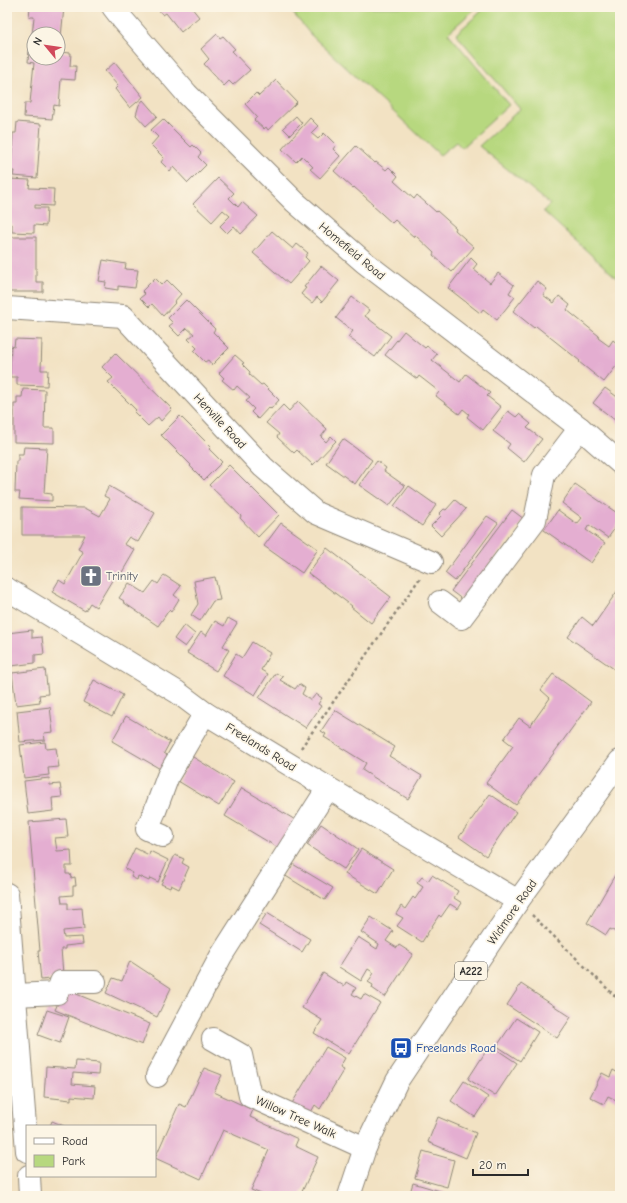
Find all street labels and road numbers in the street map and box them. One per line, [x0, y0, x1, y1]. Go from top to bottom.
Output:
street label: Homefield Road [316, 219, 388, 283]
street label: Henville Road [191, 391, 249, 451]
street label: Freelands Road [223, 720, 299, 774]
street label: Widmore Road [484, 877, 540, 947]
road number: A222 [455, 962, 487, 980]
street label: Willow Tree Walk [253, 1093, 339, 1141]

